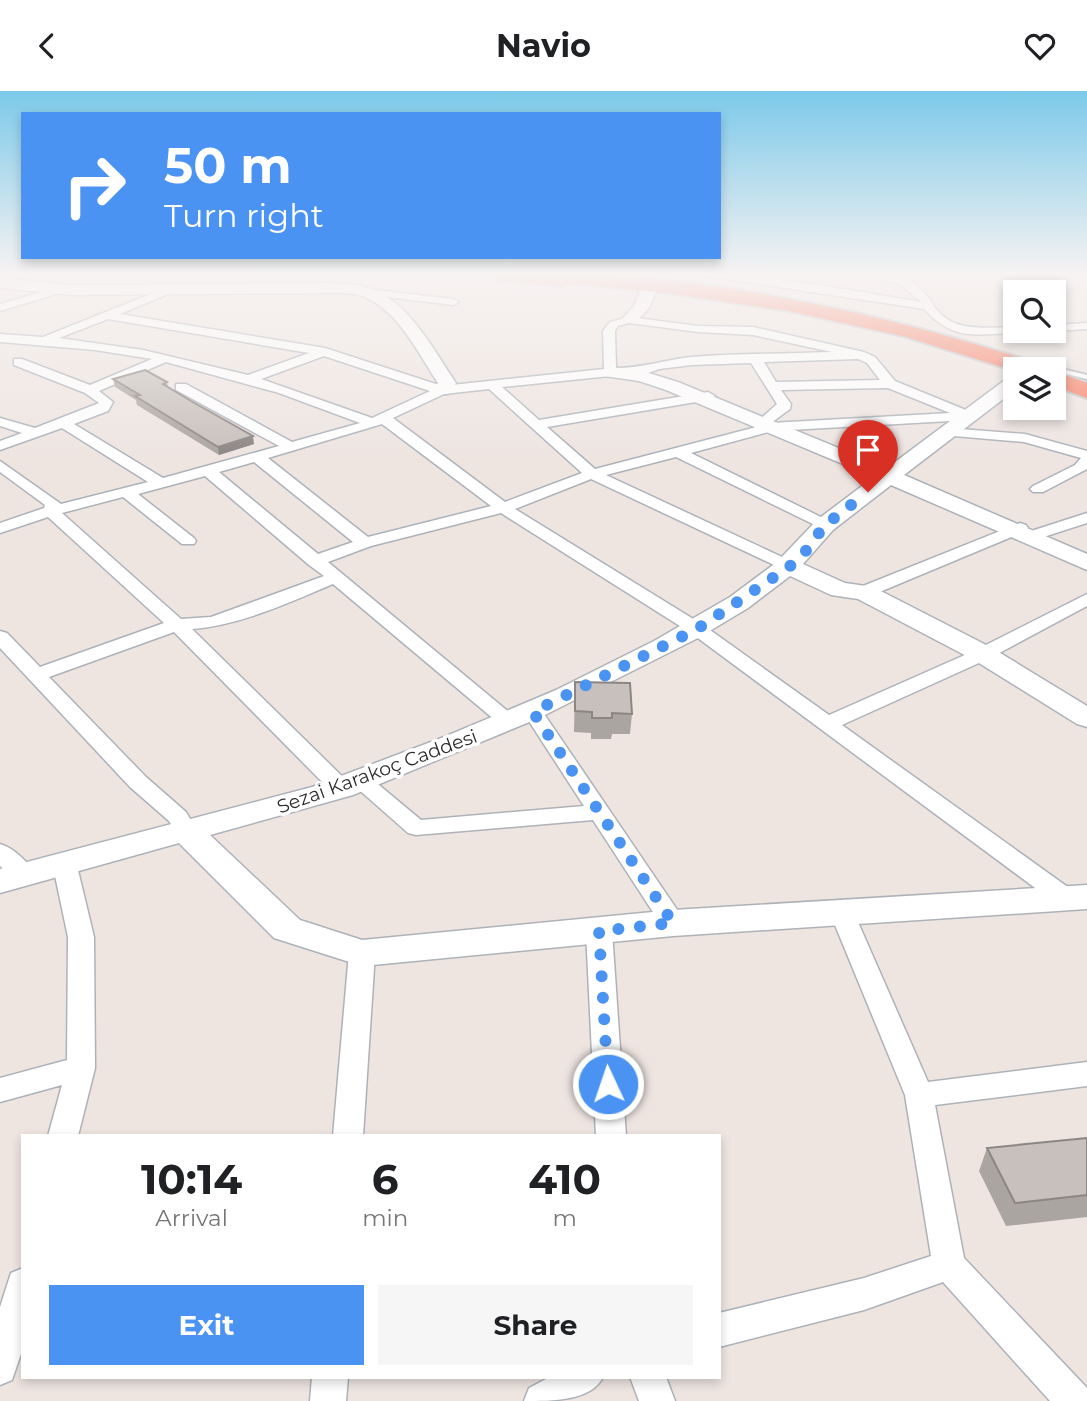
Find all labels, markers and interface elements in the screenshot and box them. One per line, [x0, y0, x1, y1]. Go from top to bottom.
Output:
text: Navio [496, 26, 591, 65]
icon: back [28, 27, 66, 65]
icon: heart [1021, 27, 1059, 65]
text: 50 m [164, 136, 292, 195]
icon: right [49, 140, 140, 231]
text: Turn right [164, 196, 324, 235]
map controls [1003, 280, 1066, 420]
button: search [1003, 280, 1066, 343]
button: layers [1003, 357, 1066, 420]
pin [838, 420, 898, 492]
icon: arrive [849, 431, 887, 469]
street label: Sezai Karakoç Caddesi [274, 725, 480, 818]
position arrow [571, 1047, 645, 1121]
text: 10:14 [141, 1153, 242, 1205]
text: 6 [372, 1153, 399, 1205]
text: 410 [528, 1153, 601, 1205]
text: Arrival [155, 1204, 228, 1232]
text: min [362, 1204, 408, 1232]
text: m [552, 1204, 577, 1232]
button: Exit [49, 1285, 364, 1365]
button: Share [378, 1285, 693, 1365]

